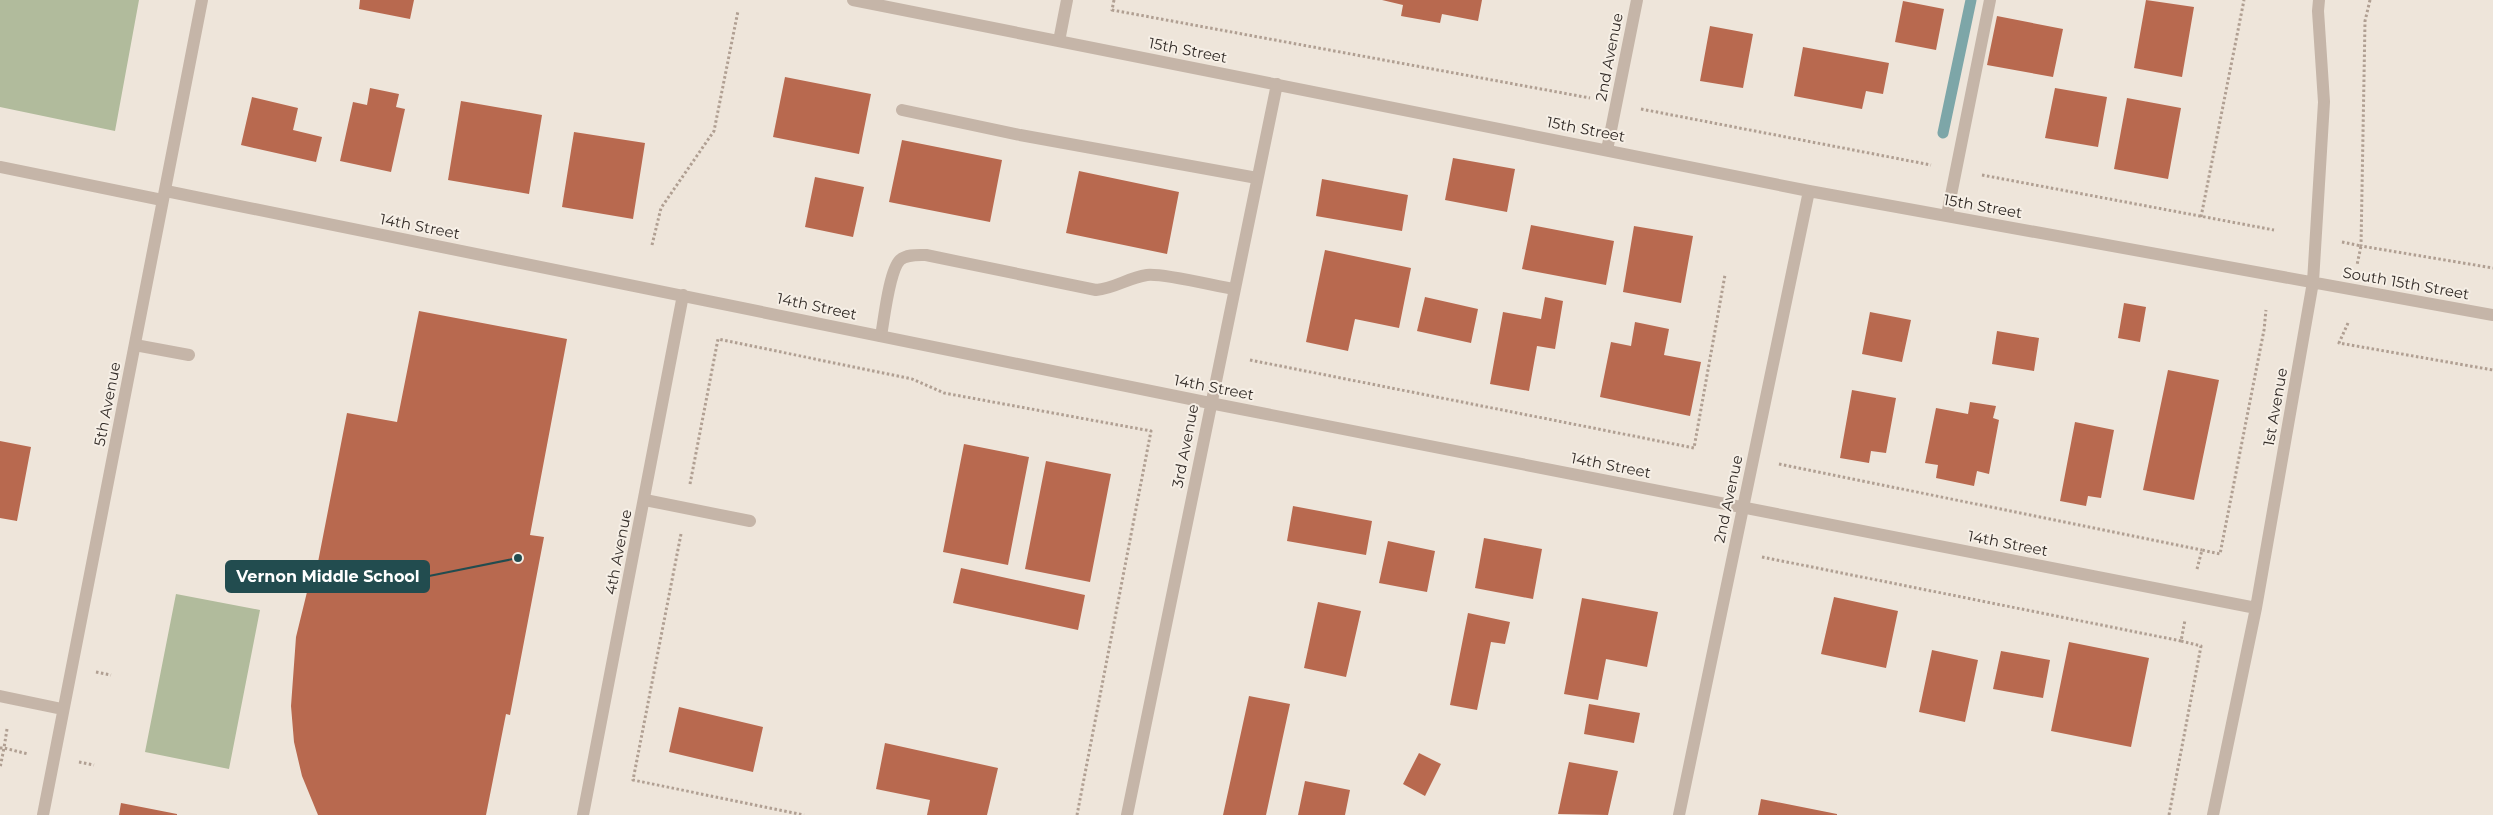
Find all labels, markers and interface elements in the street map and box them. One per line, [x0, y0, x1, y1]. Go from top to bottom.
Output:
street label: 2nd Avenue [1591, 11, 1627, 103]
street label: 15th Street [1147, 33, 1229, 67]
street label: 15th Street [1545, 112, 1627, 146]
street label: 15th Street [1942, 190, 2024, 222]
street label: 14th Street [379, 209, 461, 243]
street label: South 15th Street [2341, 263, 2471, 303]
street label: 14th Street [775, 288, 859, 324]
street label: 5th Avenue [90, 360, 124, 448]
street label: 1st Avenue [2259, 366, 2291, 448]
street label: 14th Street [1173, 370, 1255, 404]
street label: 3rd Avenue [1168, 402, 1202, 490]
street label: 14th Street [1570, 448, 1652, 482]
street label: 2nd Avenue [1709, 453, 1747, 545]
street label: 4th Avenue [600, 508, 636, 596]
street label: 14th Street [1967, 526, 2049, 560]
callout: Vernon Middle School [226, 561, 429, 592]
text: Vernon Middle School [235, 567, 420, 586]

